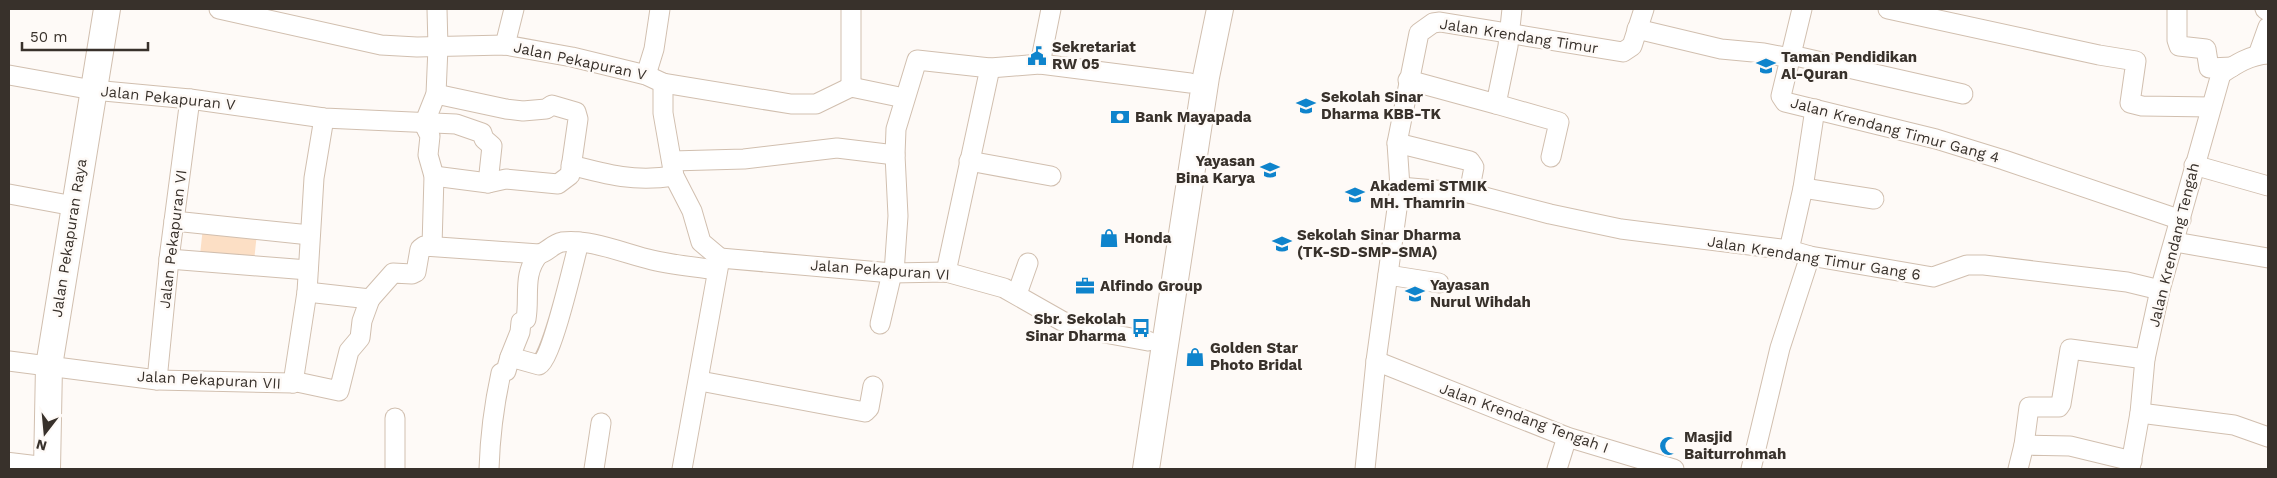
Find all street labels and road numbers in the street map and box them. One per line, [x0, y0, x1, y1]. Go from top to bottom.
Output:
street label: Jalan Krendang Timur [1438, 15, 1600, 57]
street label: Jalan Pekapuran V [512, 38, 648, 84]
street label: Jalan Pekapuran V [100, 82, 237, 114]
street label: Jalan Krendang Timur Gang 4 [1788, 93, 2002, 167]
street label: Jalan Pekapuran Raya [48, 157, 91, 319]
street label: Jalan Krendang Tengah [2145, 161, 2203, 329]
street label: Jalan Pekapuran VI [156, 169, 190, 309]
street label: Jalan Krendang Timur Gang 6 [1706, 232, 1922, 284]
street label: Jalan Pekapuran VI [810, 256, 950, 284]
street label: Jalan Pekapuran VII [136, 367, 282, 393]
street label: Jalan Krendang Tengah I [1437, 379, 1611, 457]

